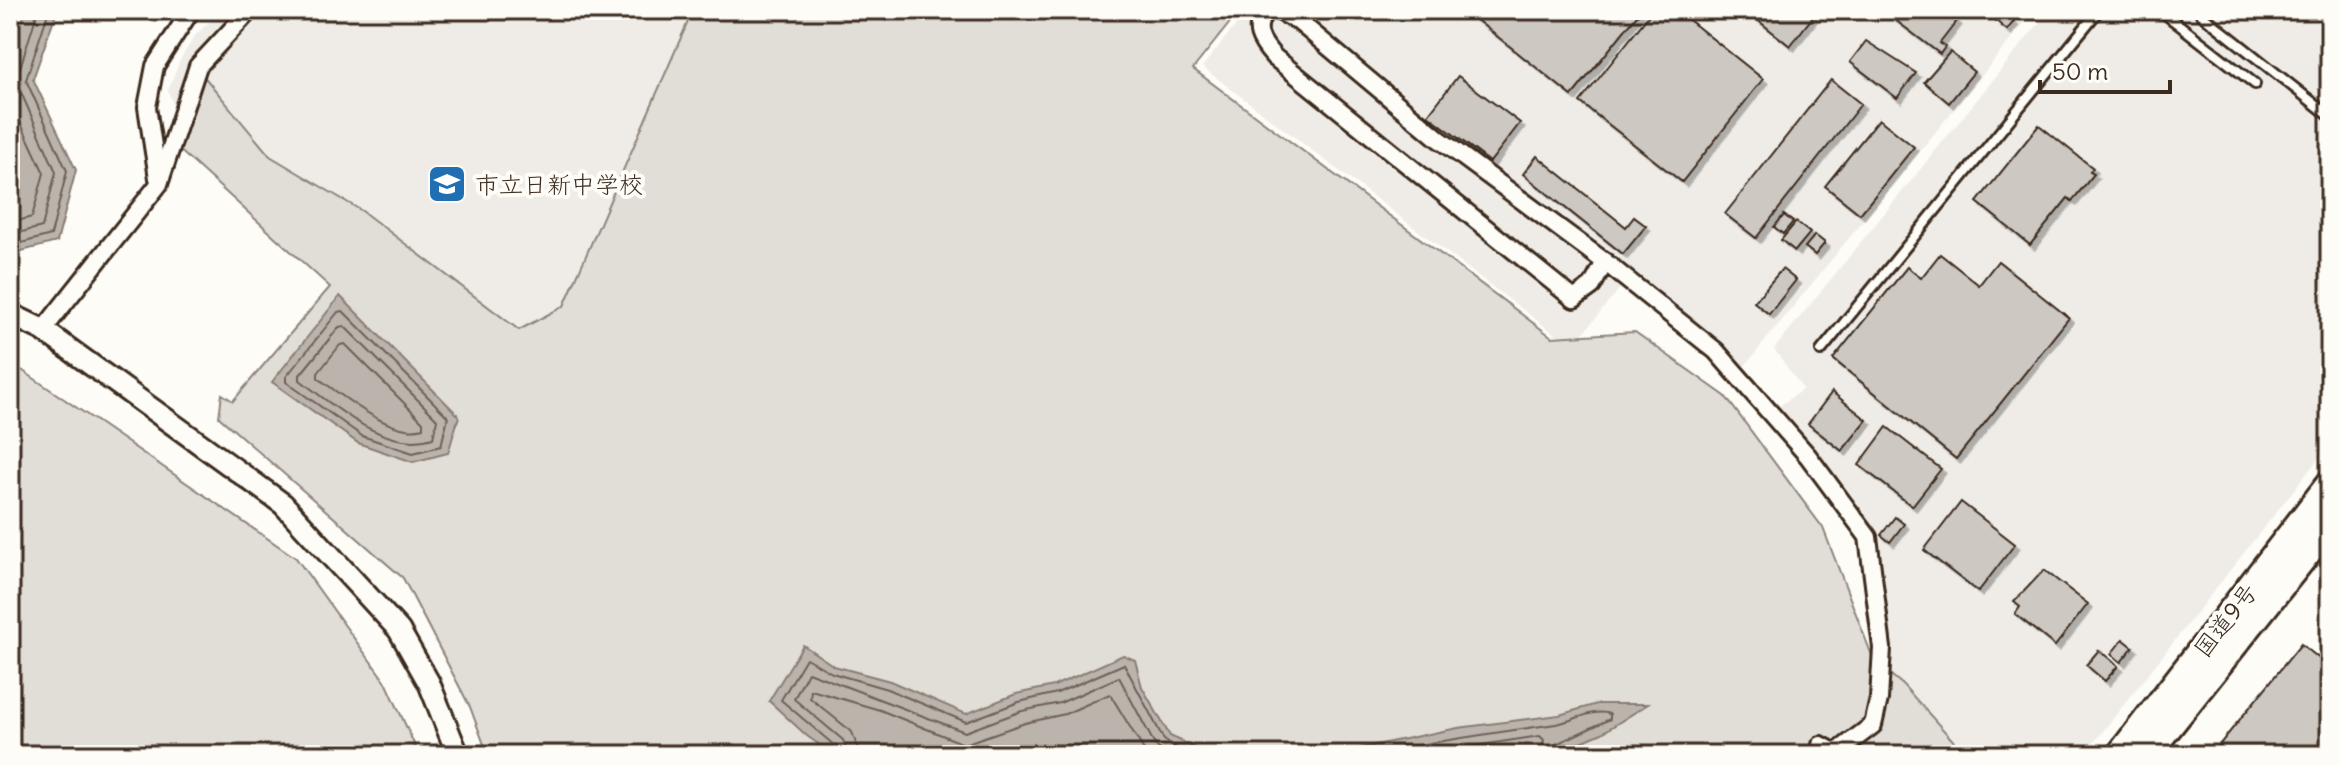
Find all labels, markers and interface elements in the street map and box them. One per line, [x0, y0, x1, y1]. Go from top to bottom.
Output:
scale bar [2040, 44, 2170, 94]
text: 50 m [2052, 56, 2108, 86]
school or university icon: 市立日新中学校 [426, 163, 468, 205]
place label: 市立日新中学校 [475, 169, 643, 199]
street label: 国道9号 [2187, 577, 2263, 663]

